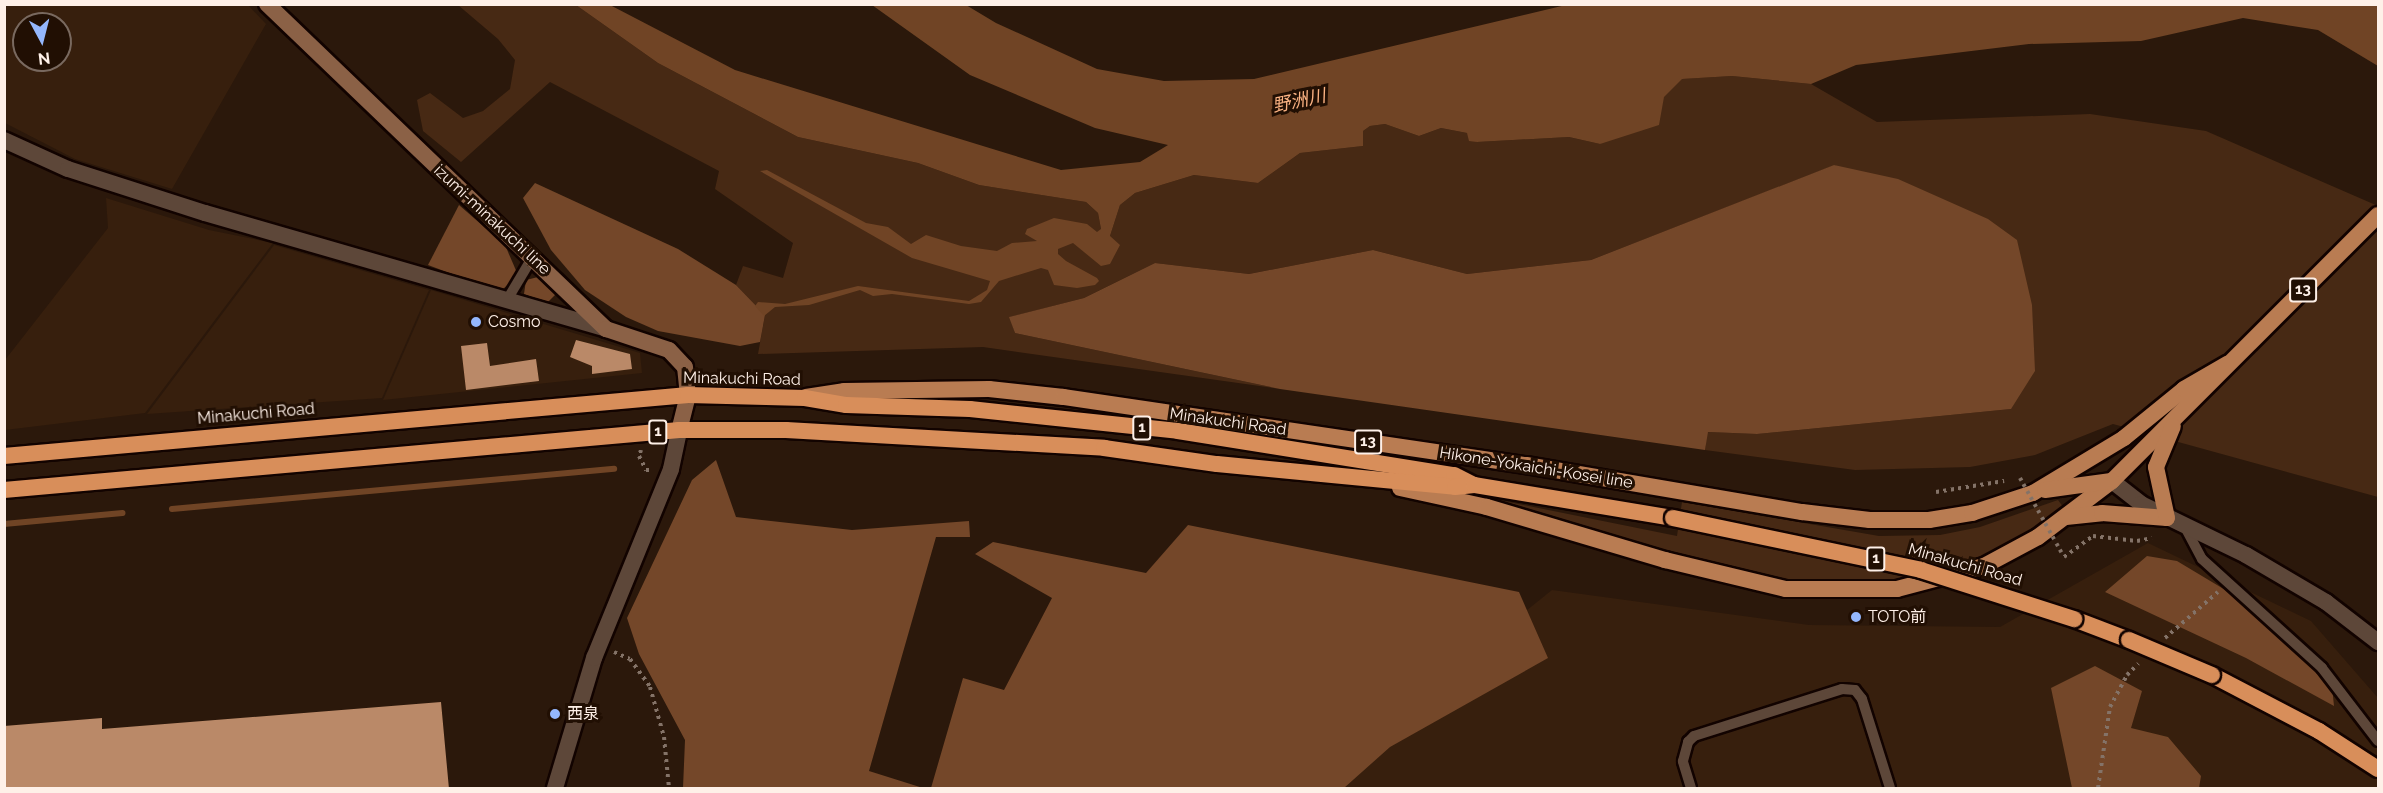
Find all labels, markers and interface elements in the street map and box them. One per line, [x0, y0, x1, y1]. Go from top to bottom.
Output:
north arrow [12, 12, 72, 72]
text: N [37, 48, 51, 69]
water label: 野洲川 [1270, 85, 1328, 117]
street label: izumi-minakuchi line [430, 161, 554, 279]
road number: 13 [2288, 278, 2318, 302]
place label: Cosmo [488, 312, 540, 332]
marker: Cosmo [469, 315, 483, 329]
street label: Minakuchi Road [683, 368, 801, 390]
street label: Minakuchi Road [197, 399, 315, 429]
street label: Minakuchi Road [1168, 404, 1288, 440]
road number: 1 [1132, 416, 1152, 440]
road number: 1 [648, 420, 668, 444]
road number: 13 [1353, 430, 1383, 454]
street label: Hikone-Yokaichi-Kosei line [1438, 443, 1634, 493]
street label: Minakuchi Road [1906, 540, 2024, 590]
road number: 1 [1866, 547, 1886, 571]
place label: TOTO前 [1868, 607, 1926, 627]
marker: TOTO前 [1849, 610, 1863, 624]
place label: 西泉 [567, 704, 599, 724]
marker: 西泉 [548, 707, 562, 721]

